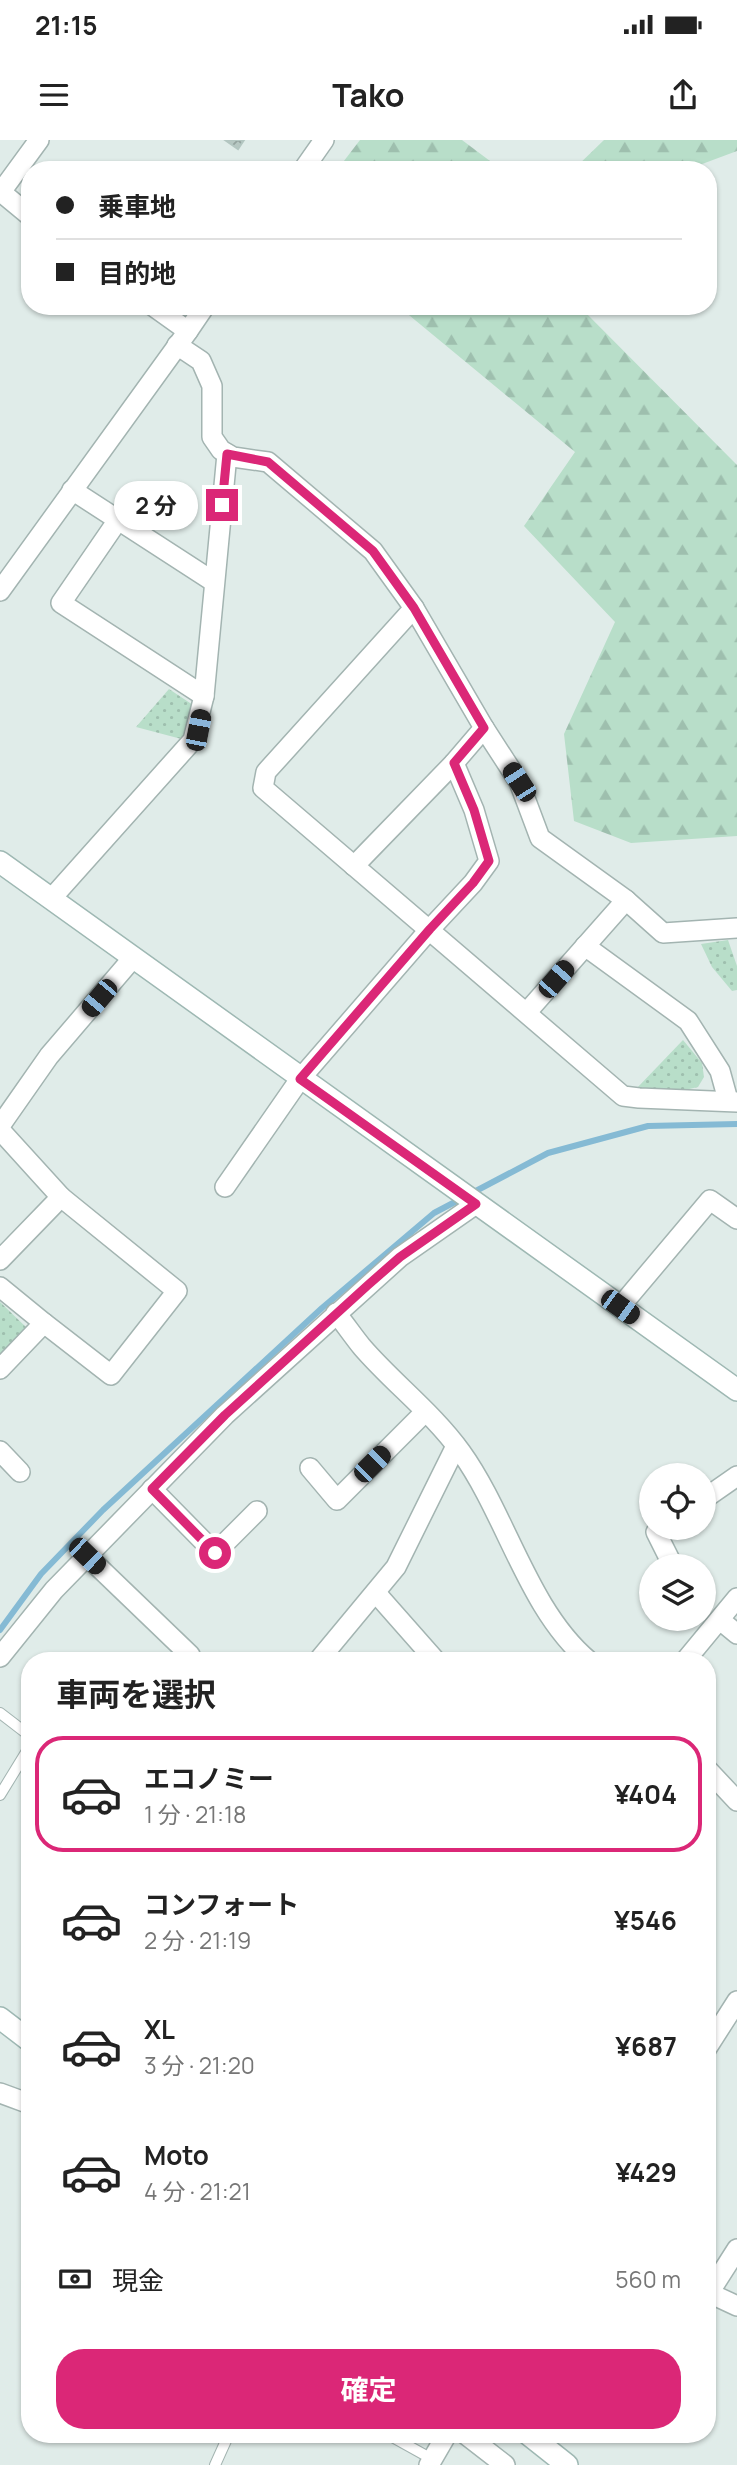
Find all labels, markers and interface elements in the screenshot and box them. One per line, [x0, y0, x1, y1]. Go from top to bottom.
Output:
text: 21:15 [35, 7, 97, 43]
text: Tako [332, 73, 405, 117]
icon: menu [35, 76, 73, 114]
icon: share [664, 76, 702, 114]
text: 乗車地 [98, 188, 176, 224]
text: 目的地 [98, 255, 176, 291]
callout: 2 分 [114, 480, 198, 530]
text: 2 分 [135, 489, 177, 521]
route end [206, 489, 238, 521]
car [184, 707, 213, 753]
car [499, 759, 540, 805]
car [535, 956, 578, 1002]
car [78, 975, 121, 1021]
car [597, 1286, 644, 1328]
car [350, 1442, 395, 1486]
map controls [639, 1463, 716, 1631]
button: locate [639, 1463, 716, 1540]
car [65, 1534, 110, 1578]
route start [199, 1537, 231, 1569]
button: layers [639, 1554, 716, 1631]
text: 車両を選択 [56, 1672, 216, 1716]
text: エコノミー [144, 1760, 274, 1796]
icon: car [60, 1763, 123, 1826]
text: ¥404 [614, 1776, 677, 1812]
text: 1 分 · 21:18 [144, 1798, 246, 1830]
text: コンフォート [144, 1886, 299, 1922]
icon: car [60, 1889, 123, 1952]
text: ¥546 [614, 1902, 677, 1938]
text: 2 分 · 21:19 [144, 1924, 251, 1956]
text: XL [144, 2011, 175, 2047]
icon: car [60, 2015, 123, 2078]
text: ¥687 [615, 2028, 677, 2064]
text: 3 分 · 21:20 [144, 2049, 255, 2081]
text: Moto [144, 2137, 209, 2173]
icon: car [60, 2141, 123, 2204]
text: ¥429 [615, 2154, 677, 2190]
text: 4 分 · 21:21 [144, 2175, 251, 2207]
icon: cash [56, 2260, 94, 2298]
text: 現金 [112, 2262, 164, 2298]
text: 560 m [615, 2263, 681, 2295]
button: 確定 [56, 2349, 681, 2429]

